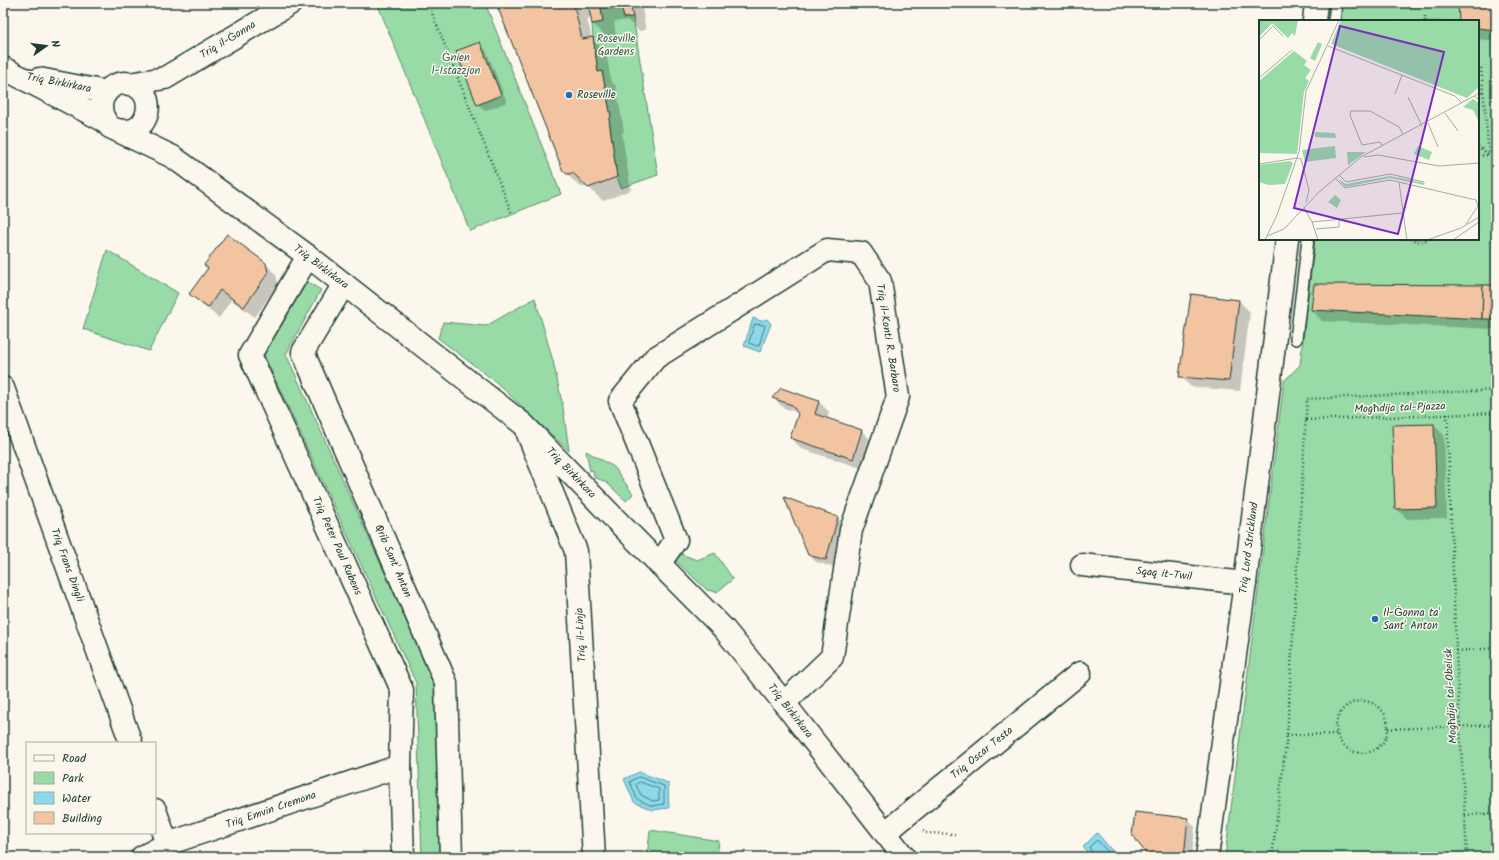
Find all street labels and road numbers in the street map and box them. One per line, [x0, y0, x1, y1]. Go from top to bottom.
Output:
street label: Triq il-Ġonna [197, 16, 259, 64]
street label: Triq Birkirkara [25, 68, 93, 98]
street label: Triq Birkirkara [289, 240, 353, 294]
street label: Triq il-Konti R. Barbaro [871, 282, 905, 394]
street label: Mogħdija tal-Pjazza [1354, 397, 1446, 419]
street label: Triq Birkirkara [542, 443, 600, 503]
street label: Triq Peter Paul Rubens [307, 494, 367, 599]
street label: Triq Lord Strickland [1234, 501, 1264, 595]
street label: Qrib Sant' Anton [369, 521, 417, 601]
street label: Triq Frans Dingli [45, 526, 89, 605]
street label: Sqaq it-Twil [1135, 562, 1193, 586]
street label: Triq il-Linja [571, 607, 591, 663]
street label: Mogħdija tal-Obelisk [1439, 647, 1462, 744]
street label: Triq Birkirkara [763, 680, 817, 742]
street label: Triq Oscar Testa [947, 722, 1017, 784]
street label: Triq Emvin Cremona [223, 786, 319, 834]

